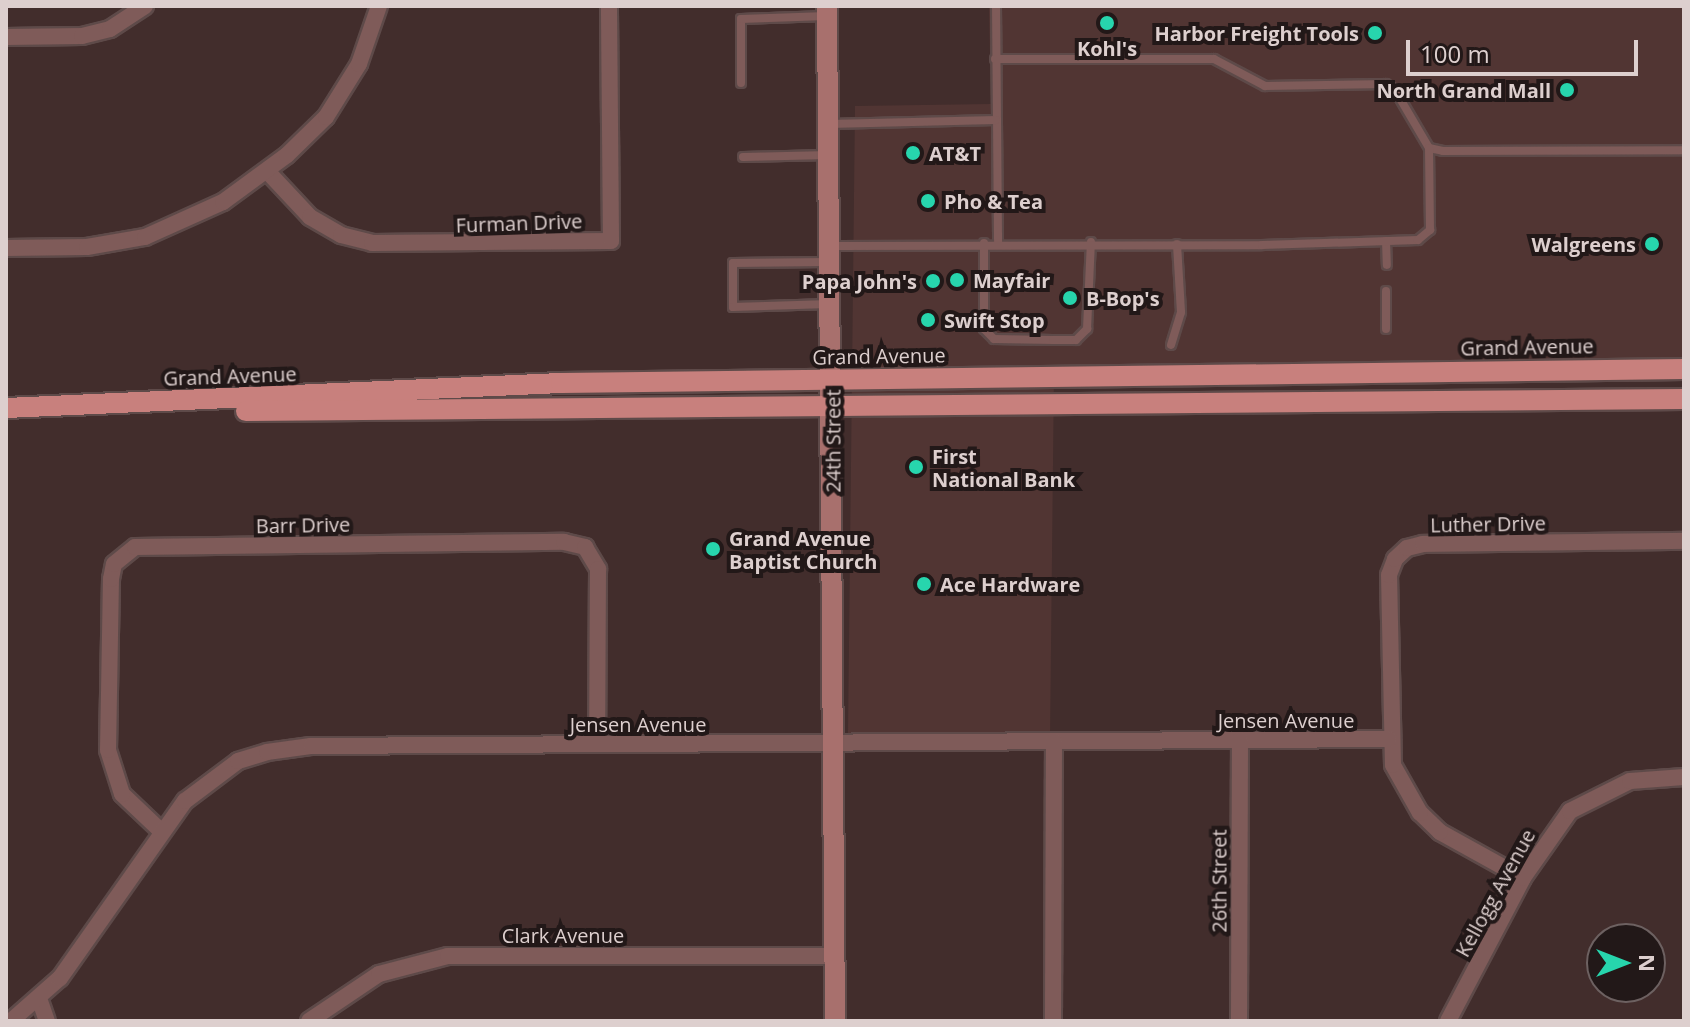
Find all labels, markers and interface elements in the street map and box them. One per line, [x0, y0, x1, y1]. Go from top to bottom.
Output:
marker: Kohl's [1098, 14, 1116, 32]
place label: Harbor Freight Tools [1155, 21, 1359, 45]
marker: Harbor Freight Tools [1366, 24, 1384, 42]
scale bar [1410, 24, 1642, 74]
place label: Kohl's [1077, 36, 1137, 60]
text: 100 m [1420, 37, 1490, 70]
place label: North Grand Mall [1376, 78, 1551, 102]
marker: North Grand Mall [1558, 81, 1576, 99]
place label: AT&T [929, 141, 981, 165]
marker: AT&T [904, 144, 922, 162]
place label: Pho & Tea [944, 189, 1043, 213]
marker: Pho & Tea [919, 192, 937, 210]
street label: Furman Drive [455, 209, 583, 237]
place label: Walgreens [1531, 232, 1636, 256]
marker: Walgreens [1643, 235, 1661, 253]
place label: Mayfair [973, 268, 1050, 292]
place label: Papa John's [802, 269, 917, 293]
marker: Mayfair [948, 271, 966, 289]
marker: Papa John's [924, 272, 942, 290]
place label: B-Bop's [1086, 286, 1160, 310]
marker: B-Bop's [1061, 289, 1079, 307]
place label: Swift Stop [944, 308, 1045, 332]
marker: Swift Stop [919, 311, 937, 329]
street label: Grand Avenue [1460, 334, 1594, 360]
street label: Grand Avenue [812, 343, 946, 369]
street label: Grand Avenue [163, 362, 297, 390]
street label: 24th Street [821, 389, 845, 493]
place label: First National Bank [932, 444, 1075, 491]
marker: First National Bank [907, 458, 925, 476]
street label: Luther Drive [1430, 511, 1546, 537]
street label: Barr Drive [256, 512, 350, 538]
place label: Grand Avenue Baptist Church [729, 526, 877, 573]
marker: Grand Avenue Baptist Church [704, 540, 722, 558]
place label: Ace Hardware [940, 572, 1080, 596]
marker: Ace Hardware [915, 575, 933, 593]
street label: Jensen Avenue [1218, 708, 1354, 732]
street label: Jensen Avenue [570, 712, 706, 736]
street label: Kellogg Avenue [1450, 825, 1540, 961]
street label: 26th Street [1207, 829, 1231, 933]
street label: Clark Avenue [502, 923, 624, 947]
north arrow [1586, 923, 1666, 1003]
text: N [1633, 954, 1663, 972]

